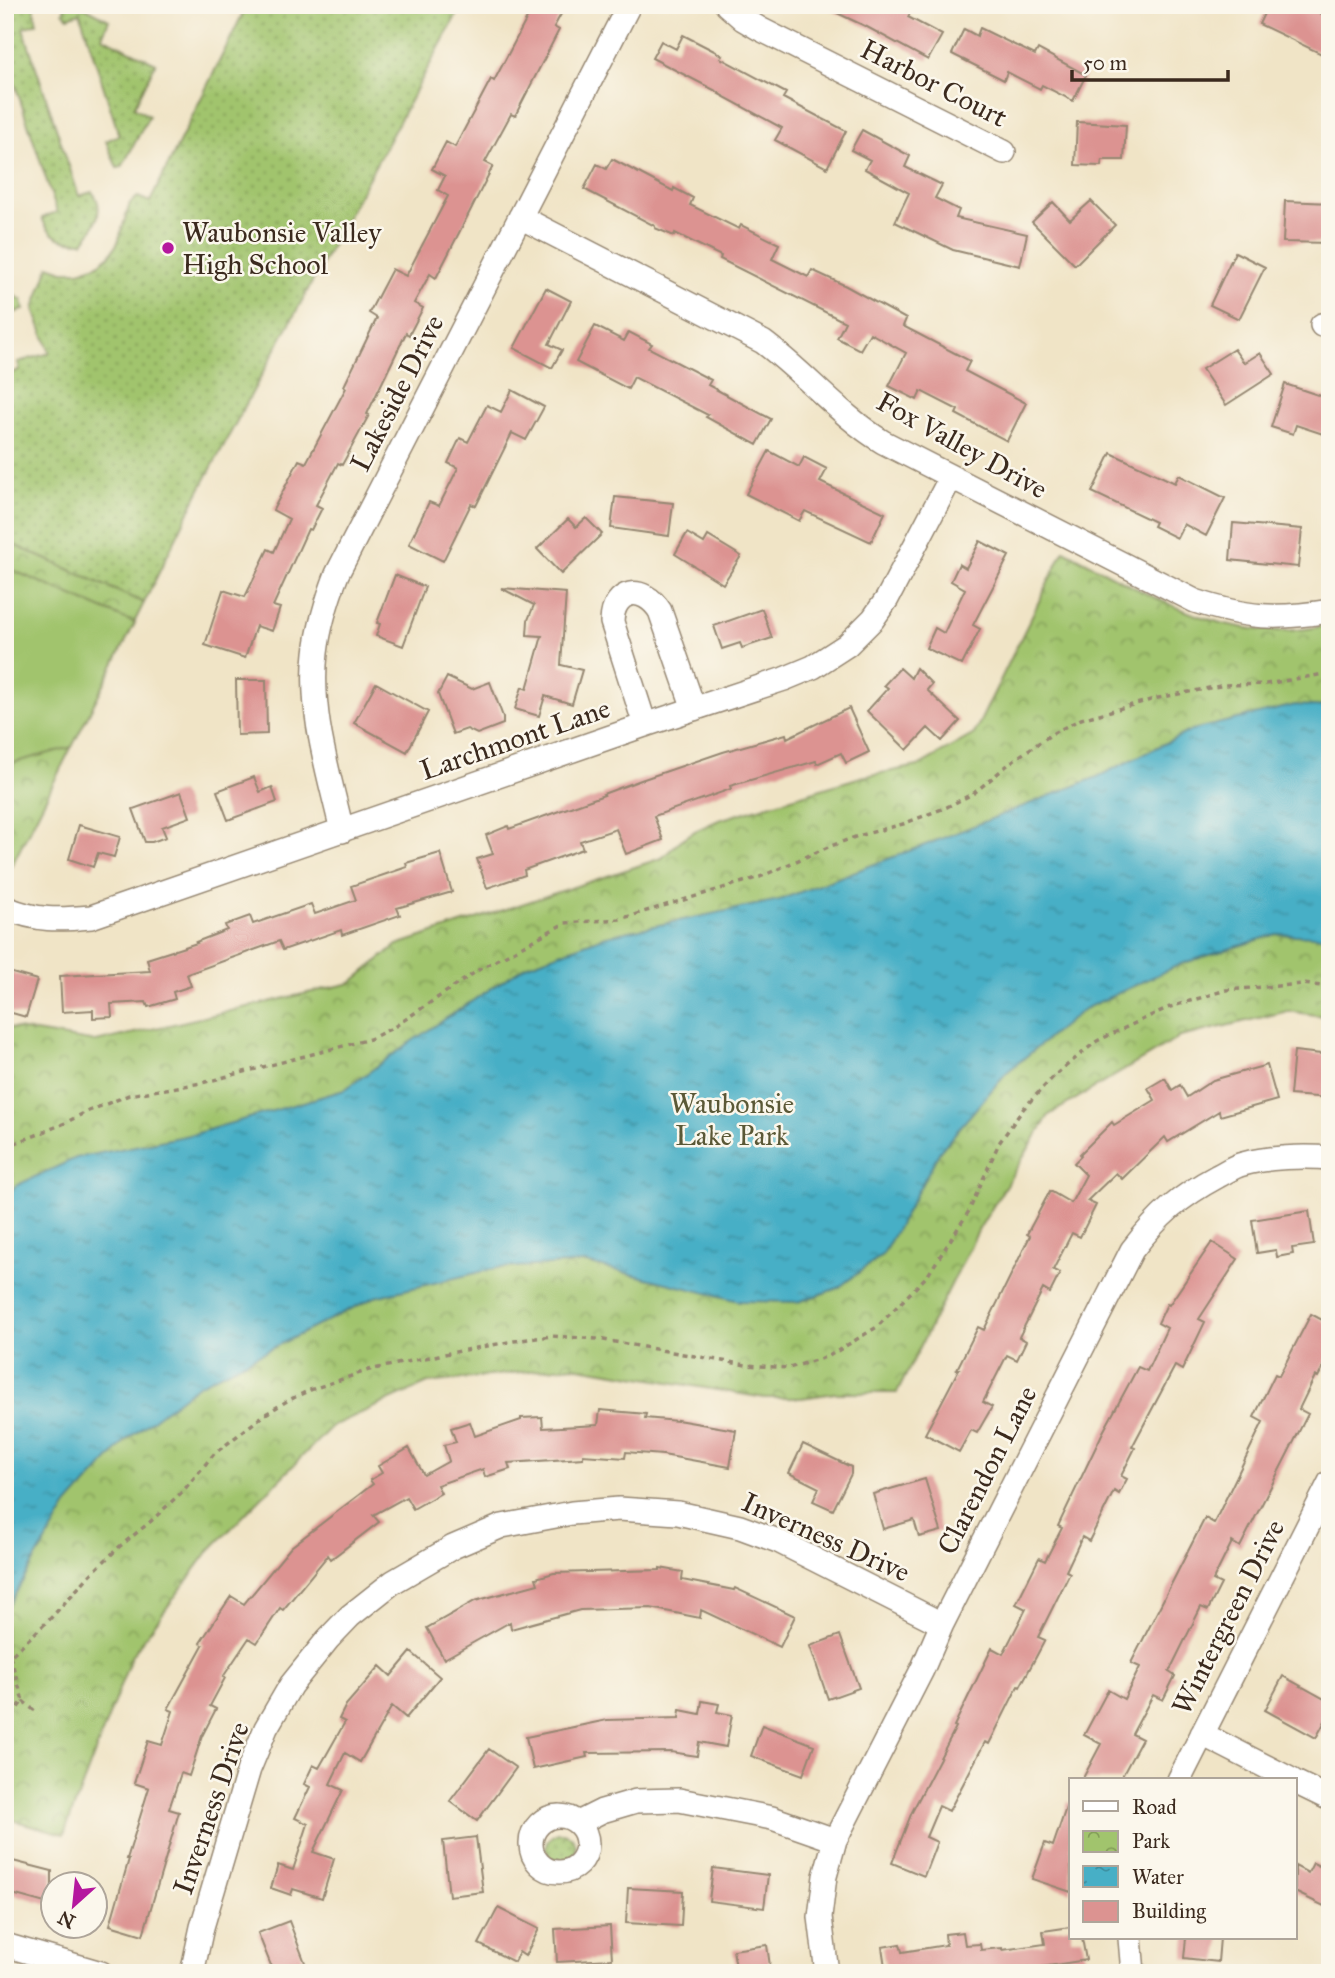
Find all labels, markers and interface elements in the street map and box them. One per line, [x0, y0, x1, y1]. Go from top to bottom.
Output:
street label: Harbor Court [855, 31, 1013, 135]
scale bar [1072, 38, 1228, 82]
text: 50 m [1083, 50, 1128, 76]
place label: Waubonsie Valley High School [182, 215, 382, 282]
marker: Waubonsie Valley High School [160, 240, 176, 256]
street label: Lakeside Drive [343, 309, 451, 477]
street label: Fox Valley Drive [871, 384, 1053, 506]
street label: Larchmont Lane [416, 690, 614, 788]
park label: Waubonsie Lake Park [670, 1086, 794, 1153]
street label: Clarendon Lane [930, 1380, 1044, 1560]
street label: Inverness Drive [737, 1484, 915, 1590]
street label: Wintergreen Drive [1164, 1514, 1292, 1720]
street label: Inverness Drive [165, 1717, 257, 1899]
legend [1069, 1778, 1296, 1940]
text: Road [1132, 1794, 1177, 1820]
text: Park [1132, 1828, 1170, 1854]
text: Water [1132, 1864, 1184, 1890]
north arrow [38, 1870, 108, 1940]
text: Building [1132, 1898, 1206, 1924]
text: N [54, 1906, 79, 1934]

